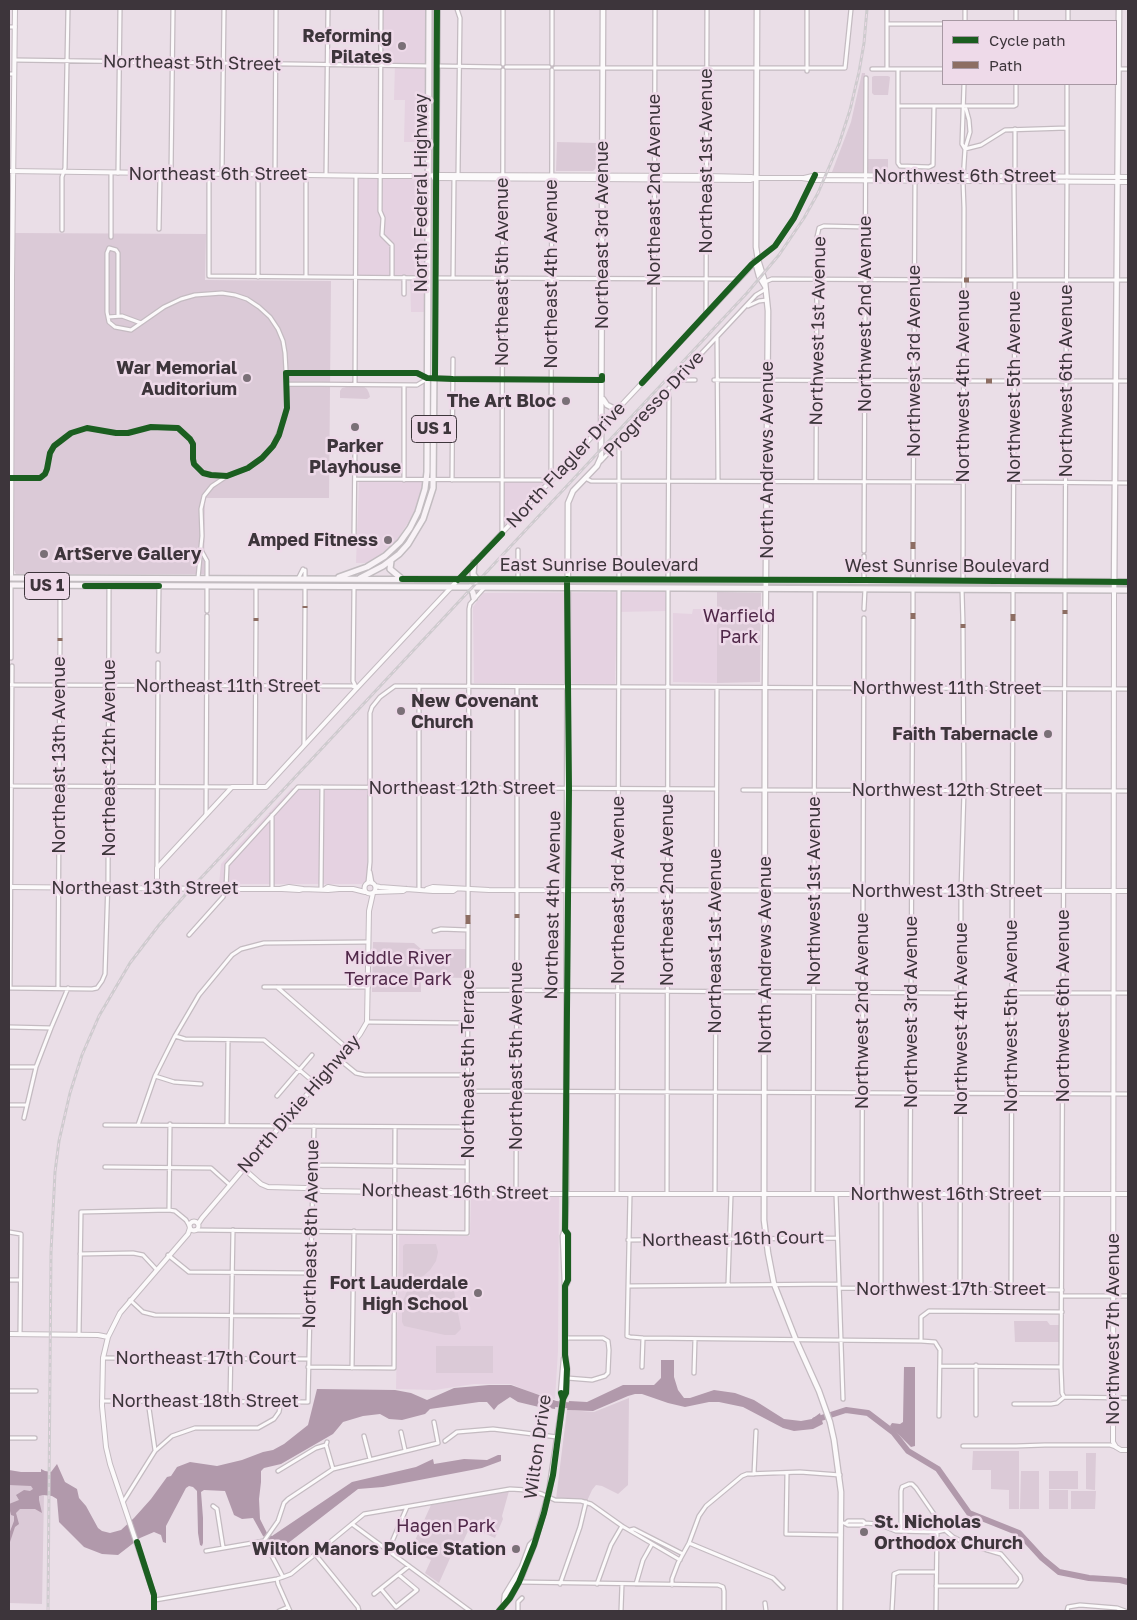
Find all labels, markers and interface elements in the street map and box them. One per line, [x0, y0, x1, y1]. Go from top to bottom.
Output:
legend [942, 20, 1117, 85]
place label: Reforming Pilates [302, 25, 392, 68]
text: Cycle path [989, 31, 1065, 49]
marker: Reforming Pilates [396, 40, 408, 52]
street label: Northeast 5th Street [103, 51, 281, 75]
text: Path [989, 56, 1022, 74]
street label: Northeast 1st Avenue [695, 68, 717, 254]
street label: North Federal Highway [410, 94, 432, 292]
street label: Northeast 2nd Avenue [643, 94, 665, 286]
street label: Northeast 3rd Avenue [591, 141, 613, 329]
street label: Northeast 6th Street [129, 163, 307, 185]
street label: Northwest 6th Street [874, 165, 1056, 187]
street label: Northeast 5th Avenue [491, 178, 513, 366]
street label: Northeast 4th Avenue [540, 179, 562, 369]
street label: Northwest 2nd Avenue [854, 216, 876, 412]
street label: Northwest 1st Avenue [806, 236, 830, 426]
street label: Northwest 3rd Avenue [903, 265, 925, 457]
street label: Northwest 6th Avenue [1055, 284, 1077, 478]
street label: Northwest 4th Avenue [952, 289, 974, 483]
street label: Northwest 5th Avenue [1003, 291, 1025, 483]
street label: Progresso Drive [599, 347, 709, 461]
place label: War Memorial Auditorium [116, 357, 237, 399]
street label: North Andrews Avenue [756, 361, 778, 559]
marker: War Memorial Auditorium [241, 372, 253, 384]
place label: The Art Bloc [447, 390, 556, 412]
marker: The Art Bloc [560, 395, 572, 407]
street label: North Flagler Drive [502, 397, 630, 533]
road number: US 1 [412, 416, 456, 442]
marker: Parker Playhouse [349, 421, 361, 433]
place label: Parker Playhouse [309, 435, 401, 478]
place label: Amped Fitness [248, 529, 378, 551]
marker: Amped Fitness [382, 534, 394, 546]
place label: ArtServe Gallery [54, 543, 202, 565]
marker: ArtServe Gallery [38, 548, 50, 560]
street label: East Sunrise Boulevard [499, 554, 699, 576]
street label: West Sunrise Boulevard [844, 555, 1050, 577]
road number: US 1 [24, 572, 70, 600]
park label: Warfield Park [703, 605, 775, 648]
street label: Northeast 13th Avenue [48, 656, 70, 854]
street label: Northeast 12th Avenue [98, 659, 120, 857]
street label: Northeast 11th Street [135, 675, 321, 697]
street label: Northwest 11th Street [852, 677, 1042, 699]
place label: New Covenant Church [411, 690, 538, 732]
marker: New Covenant Church [395, 705, 407, 717]
place label: Faith Tabernacle [892, 723, 1038, 745]
marker: Faith Tabernacle [1042, 728, 1054, 740]
street label: Northeast 12th Street [368, 777, 556, 799]
street label: Northwest 12th Street [851, 779, 1043, 801]
street label: Northeast 2nd Avenue [656, 794, 678, 986]
street label: Northeast 3rd Avenue [607, 796, 629, 984]
street label: Northwest 1st Avenue [803, 796, 825, 986]
street label: Northeast 4th Avenue [541, 810, 565, 1000]
street label: Northeast 1st Avenue [704, 848, 726, 1034]
street label: North Andrews Avenue [754, 856, 776, 1054]
street label: Northeast 13th Street [51, 877, 239, 899]
street label: Northwest 13th Street [851, 880, 1043, 902]
street label: Northwest 6th Avenue [1052, 909, 1074, 1103]
street label: Northwest 2nd Avenue [851, 913, 873, 1109]
street label: Northwest 3rd Avenue [900, 916, 922, 1108]
street label: Northwest 5th Avenue [1000, 920, 1022, 1112]
street label: Northwest 4th Avenue [950, 922, 972, 1116]
park label: Middle River Terrace Park [344, 947, 452, 990]
street label: Northeast 5th Avenue [505, 962, 527, 1150]
street label: Northeast 5th Terrace [457, 969, 479, 1159]
street label: North Dixie Highway [233, 1030, 365, 1178]
street label: Northeast 8th Avenue [299, 1139, 323, 1329]
street label: Northeast 16th Street [361, 1180, 549, 1204]
street label: Northwest 16th Street [850, 1183, 1042, 1205]
street label: Northeast 16th Court [641, 1227, 825, 1251]
street label: Northwest 7th Avenue [1102, 1233, 1124, 1425]
place label: Fort Lauderdale High School [329, 1272, 468, 1315]
street label: Northwest 17th Street [856, 1278, 1046, 1300]
marker: Fort Lauderdale High School [472, 1287, 484, 1299]
street label: Northeast 17th Court [115, 1347, 297, 1369]
street label: Northeast 18th Street [111, 1390, 299, 1412]
street label: Wilton Drive [520, 1393, 556, 1501]
place label: St. Nicholas Orthodox Church [874, 1511, 1023, 1554]
park label: Hagen Park [396, 1515, 496, 1537]
marker: St. Nicholas Orthodox Church [858, 1526, 870, 1538]
place label: Wilton Manors Police Station [252, 1538, 506, 1560]
marker: Wilton Manors Police Station [510, 1543, 522, 1555]

